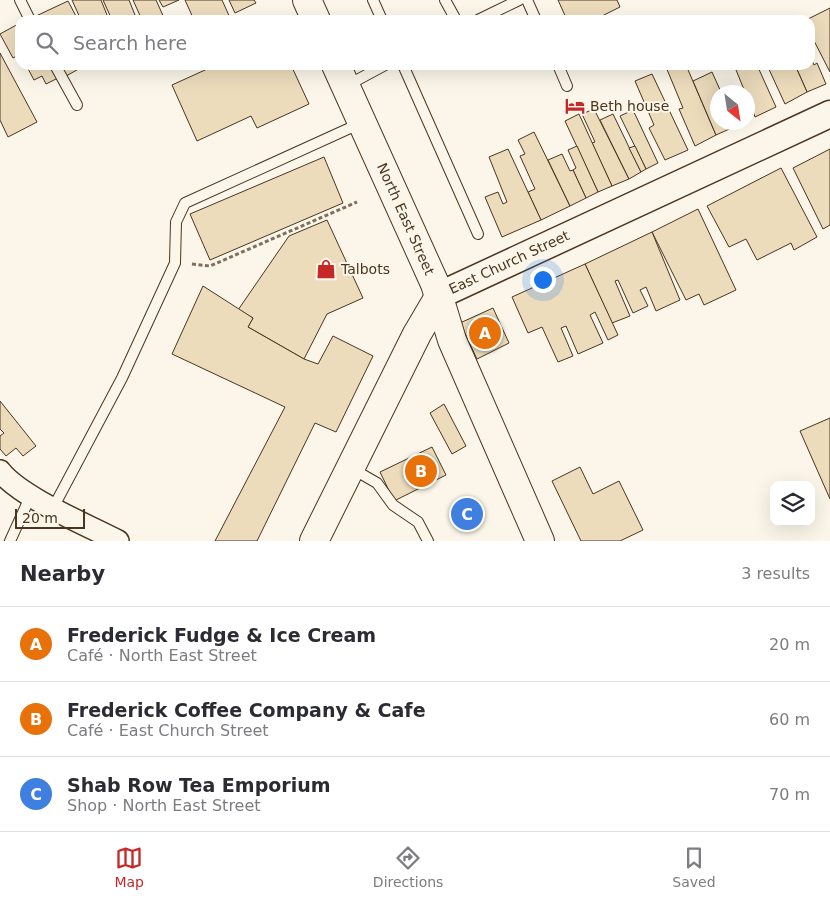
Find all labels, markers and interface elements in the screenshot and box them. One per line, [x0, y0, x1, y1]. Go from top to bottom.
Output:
search box [15, 15, 815, 70]
icon: search [33, 29, 61, 57]
text: Search here [73, 32, 187, 54]
north arrow [710, 85, 755, 130]
hotel icon: Beth house [564, 95, 586, 117]
place label: Beth house [590, 98, 669, 114]
street label: North East Street [374, 161, 438, 278]
street label: East Church Street [446, 227, 572, 297]
shop icon: Talbots [315, 258, 337, 280]
place label: Talbots [340, 261, 390, 277]
your location [530, 267, 556, 293]
pin: A [469, 314, 501, 352]
pin: B [405, 452, 437, 490]
map controls [770, 481, 815, 526]
button: layers [770, 481, 815, 526]
pin: C [451, 495, 483, 533]
scale bar [15, 506, 85, 529]
text: 20 m [22, 510, 58, 526]
text: Nearby [20, 562, 105, 586]
text: 3 results [741, 564, 810, 583]
text: Frederick Fudge & Ice Cream [67, 624, 376, 646]
text: A [30, 635, 42, 654]
text: 20 m [769, 635, 810, 654]
text: Café · North East Street [67, 646, 257, 665]
text: Frederick Coffee Company & Cafe [67, 699, 426, 721]
text: B [30, 710, 42, 729]
text: 60 m [769, 710, 810, 729]
text: Café · East Church Street [67, 721, 269, 740]
text: Shab Row Tea Emporium [67, 774, 331, 796]
text: C [30, 785, 42, 804]
text: 70 m [769, 785, 810, 804]
text: Shop · North East Street [67, 796, 261, 815]
tab: Map [114, 844, 144, 890]
tab: Directions [373, 844, 443, 890]
tab: Saved [672, 844, 716, 890]

